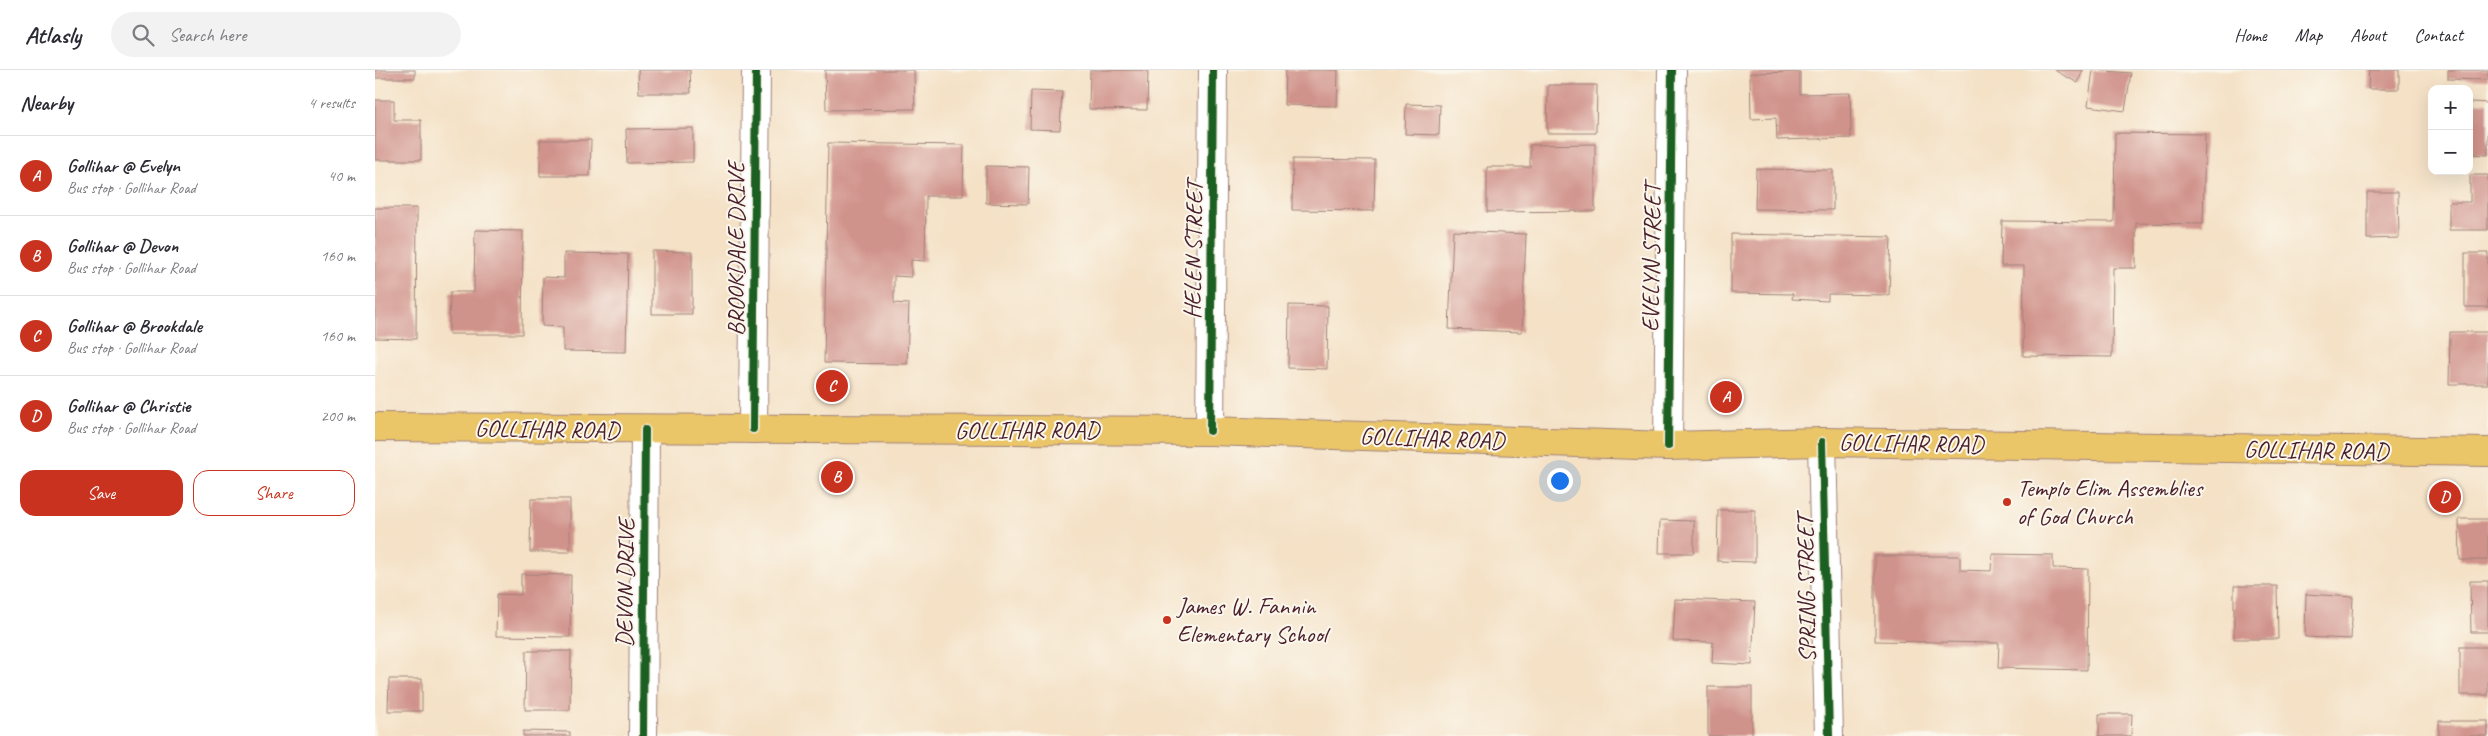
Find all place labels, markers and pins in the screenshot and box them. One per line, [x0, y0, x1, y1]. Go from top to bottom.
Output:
pin: C [816, 367, 848, 405]
pin: A [1710, 378, 1742, 416]
pin: B [821, 458, 853, 496]
place label: Templo Elim Assemblies of God Church [2017, 473, 2204, 531]
pin: D [2429, 478, 2461, 516]
marker: Templo Elim Assemblies of God Church [2001, 496, 2013, 508]
place label: James W. Fannin Elementary School [1176, 591, 1331, 649]
marker: James W. Fannin Elementary School [1161, 614, 1173, 626]

